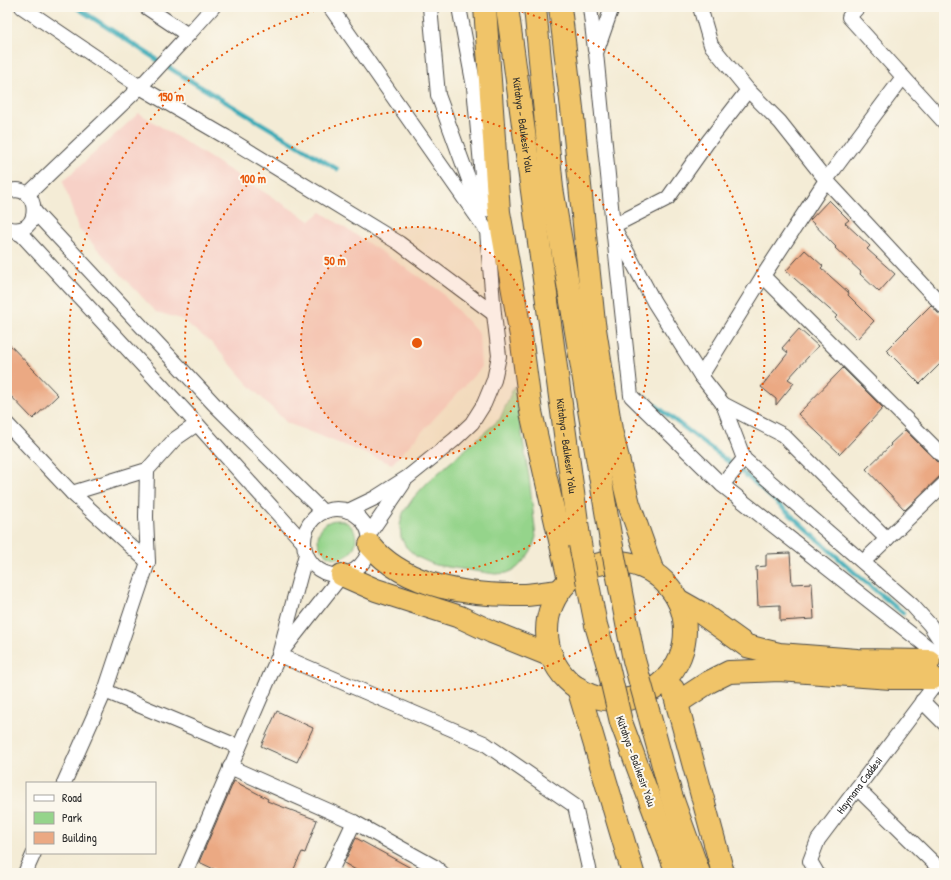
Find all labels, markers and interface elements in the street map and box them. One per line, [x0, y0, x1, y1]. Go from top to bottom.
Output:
street label: Kütahya - Balıkesir Yolu [510, 77, 536, 174]
text: 150 m [158, 88, 184, 105]
text: 100 m [240, 170, 266, 187]
text: 50 m [324, 252, 346, 269]
centre of rings [410, 336, 424, 350]
street label: Kütahya - Balıkesir Yolu [553, 398, 580, 495]
street label: Kütahya - Balıkesir Yolu [613, 714, 659, 809]
street label: Haymana Caddesi [833, 754, 885, 816]
legend [26, 782, 156, 854]
text: Road [62, 789, 82, 806]
text: Park [62, 809, 82, 826]
text: Building [62, 829, 97, 846]

